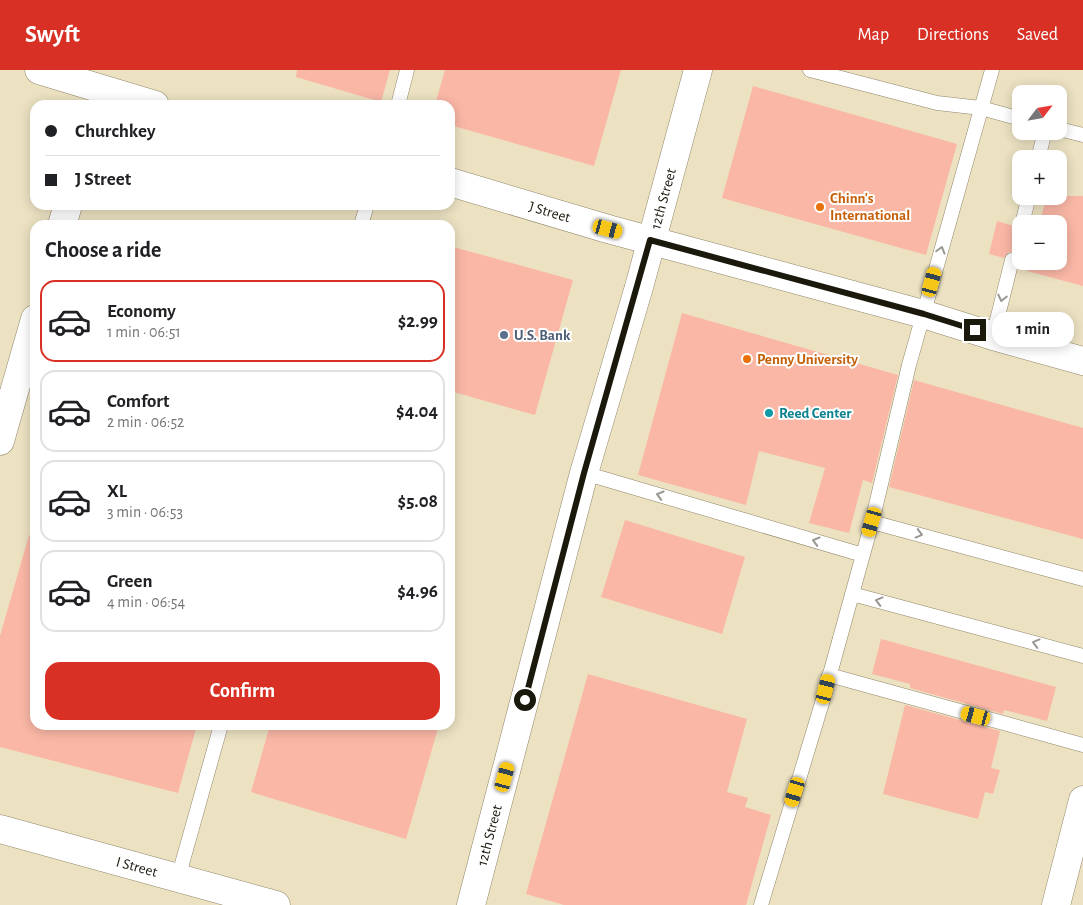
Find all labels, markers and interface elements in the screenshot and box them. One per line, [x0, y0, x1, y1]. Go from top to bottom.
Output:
text: Swyft [25, 23, 80, 47]
text: Map [858, 26, 889, 44]
text: Directions [917, 26, 989, 44]
text: Saved [1017, 26, 1058, 44]
north arrow [1012, 85, 1068, 140]
map controls [1012, 85, 1067, 270]
text: Churchkey [75, 122, 155, 141]
button: + [1012, 150, 1067, 205]
street label: 12th Street [648, 167, 679, 231]
text: J Street [75, 170, 131, 189]
place label: Chinn's International [830, 191, 910, 223]
street label: J Street [527, 199, 572, 225]
marker: Chinn's International [814, 201, 826, 213]
button: − [1012, 215, 1067, 270]
car [591, 218, 624, 240]
text: Choose a ride [45, 239, 161, 261]
one-way arrow [936, 246, 946, 254]
car [920, 266, 943, 298]
one-way arrow [997, 293, 1008, 302]
icon: car [47, 299, 92, 344]
text: Economy [107, 302, 176, 321]
text: $2.99 [398, 312, 438, 331]
callout: 1 min [992, 312, 1075, 348]
route end [964, 319, 986, 341]
text: 1 min [1016, 321, 1050, 337]
text: 1 min · 06:51 [107, 324, 181, 340]
place label: U.S. Bank [514, 328, 571, 343]
marker: U.S. Bank [498, 329, 510, 341]
place label: Penny University [757, 352, 858, 367]
marker: Penny University [741, 353, 753, 365]
icon: car [47, 389, 92, 434]
text: Comfort [107, 392, 169, 411]
text: $4.04 [396, 402, 438, 421]
place label: Reed Center [779, 406, 852, 421]
marker: Reed Center [763, 407, 775, 419]
text: 2 min · 06:52 [107, 414, 184, 430]
icon: car [47, 479, 92, 524]
text: XL [107, 482, 127, 501]
one-way arrow [656, 491, 664, 501]
text: $5.08 [398, 492, 438, 511]
text: 3 min · 06:53 [107, 504, 183, 520]
car [860, 506, 883, 538]
one-way arrow [914, 529, 922, 539]
one-way arrow [812, 536, 820, 546]
icon: car [47, 569, 92, 614]
text: Green [107, 572, 153, 591]
text: $4.96 [397, 582, 438, 601]
text: 4 min · 06:54 [107, 594, 185, 610]
one-way arrow [875, 596, 883, 607]
one-way arrow [1032, 639, 1040, 649]
button: Confirm [45, 662, 440, 720]
car [815, 673, 836, 705]
route start [514, 689, 536, 711]
car [959, 705, 992, 727]
car [493, 761, 516, 793]
car [783, 775, 806, 809]
street label: 12th Street [475, 803, 505, 868]
street label: I Street [115, 854, 159, 880]

